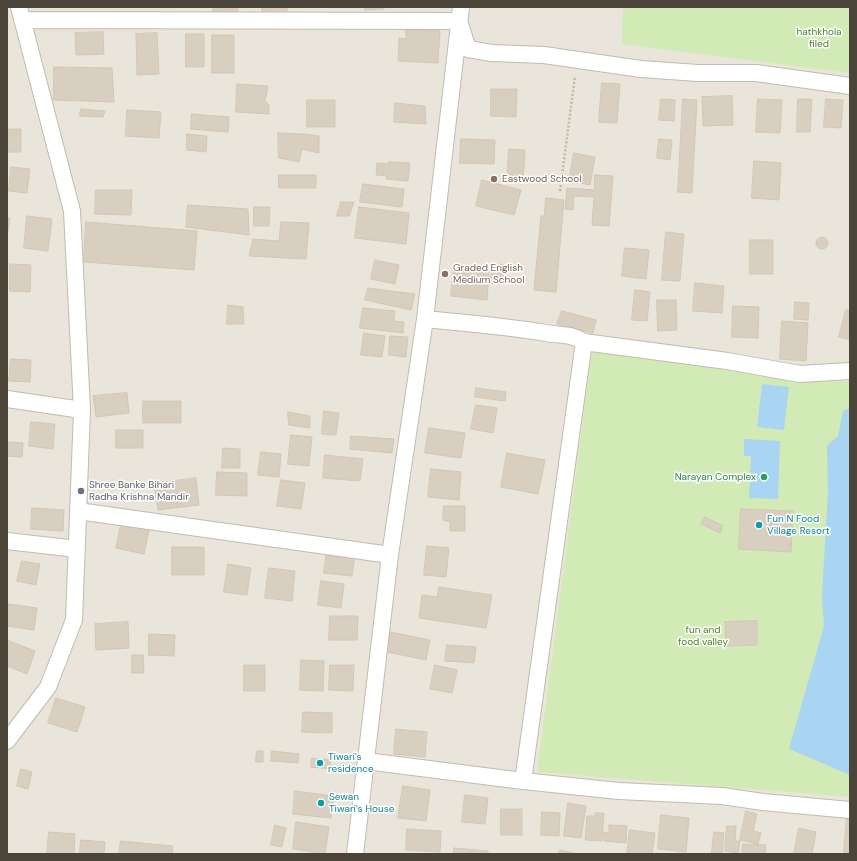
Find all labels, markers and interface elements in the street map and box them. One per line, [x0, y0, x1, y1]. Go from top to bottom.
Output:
park label: hathkhola filed [796, 26, 842, 50]
place label: Eastwood School [502, 173, 581, 185]
marker: Eastwood School [489, 174, 499, 184]
place label: Graded English Medium School [453, 262, 524, 286]
marker: Graded English Medium School [440, 269, 450, 279]
place label: Narayan Complex [675, 471, 756, 483]
marker: Narayan Complex [759, 472, 769, 482]
place label: Shree Banke Bihari Radha Krishna Mandir [89, 479, 189, 502]
marker: Shree Banke Bihari Radha Krishna Mandir [76, 486, 86, 496]
place label: Fun N Food Village Resort [767, 513, 830, 536]
marker: Fun N Food Village Resort [754, 520, 764, 530]
park label: fun and food valley [678, 624, 728, 648]
place label: Tiwari's residence [328, 751, 374, 774]
marker: Tiwari's residence [315, 758, 325, 768]
place label: Sewan Tiwari's House [329, 791, 394, 814]
marker: Sewan Tiwari's House [316, 798, 326, 808]

